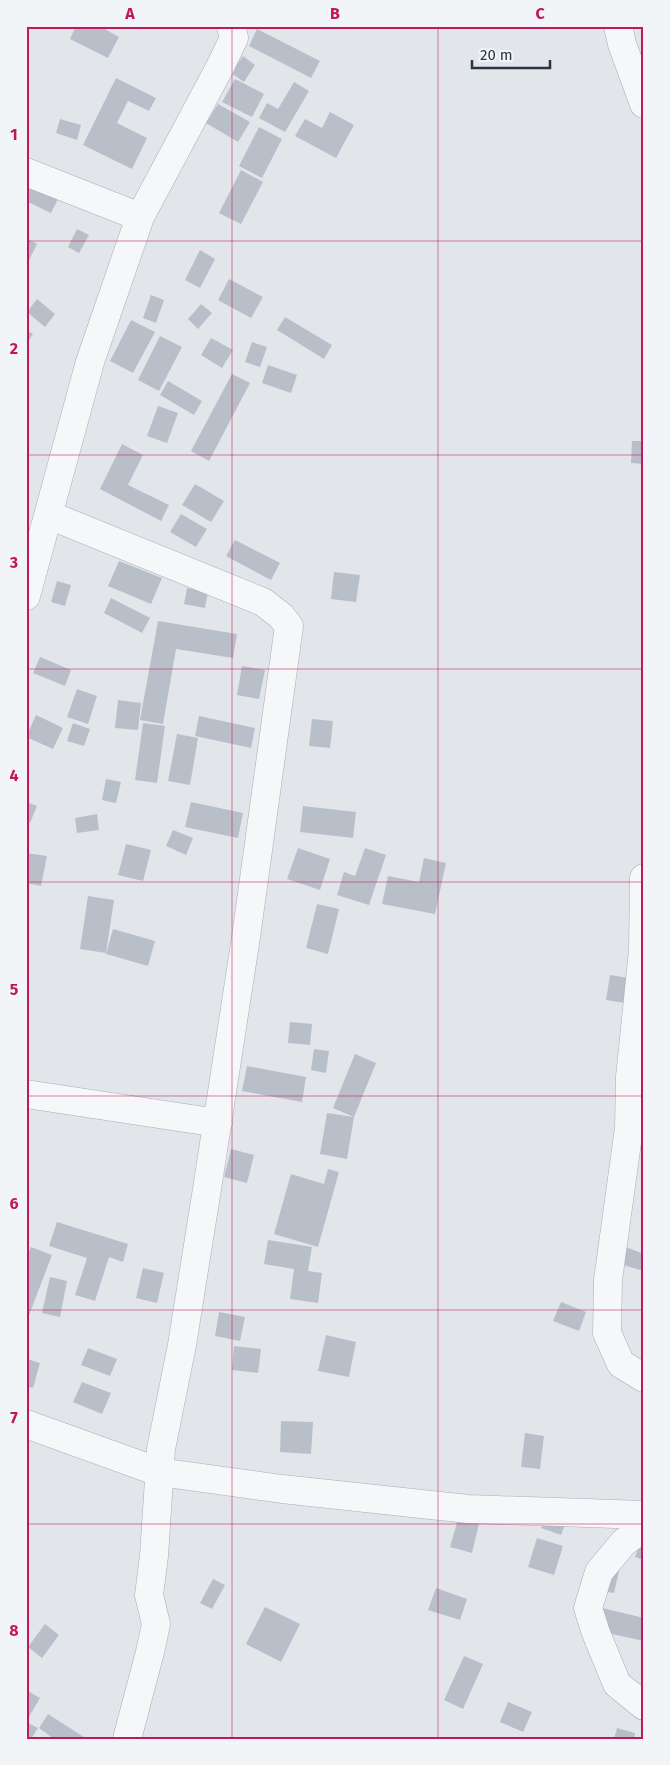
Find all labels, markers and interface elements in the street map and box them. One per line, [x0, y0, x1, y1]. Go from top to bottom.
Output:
text: A [124, 4, 135, 23]
text: B [330, 4, 340, 23]
text: C [535, 4, 545, 23]
scale bar [472, 38, 550, 70]
text: 20 m [480, 46, 513, 64]
text: 1 [10, 125, 18, 144]
text: 2 [10, 339, 18, 358]
text: 3 [9, 553, 18, 572]
text: 4 [9, 766, 19, 785]
text: 5 [10, 980, 19, 999]
text: 6 [9, 1194, 19, 1213]
text: 7 [10, 1408, 18, 1427]
text: 8 [9, 1621, 19, 1640]

